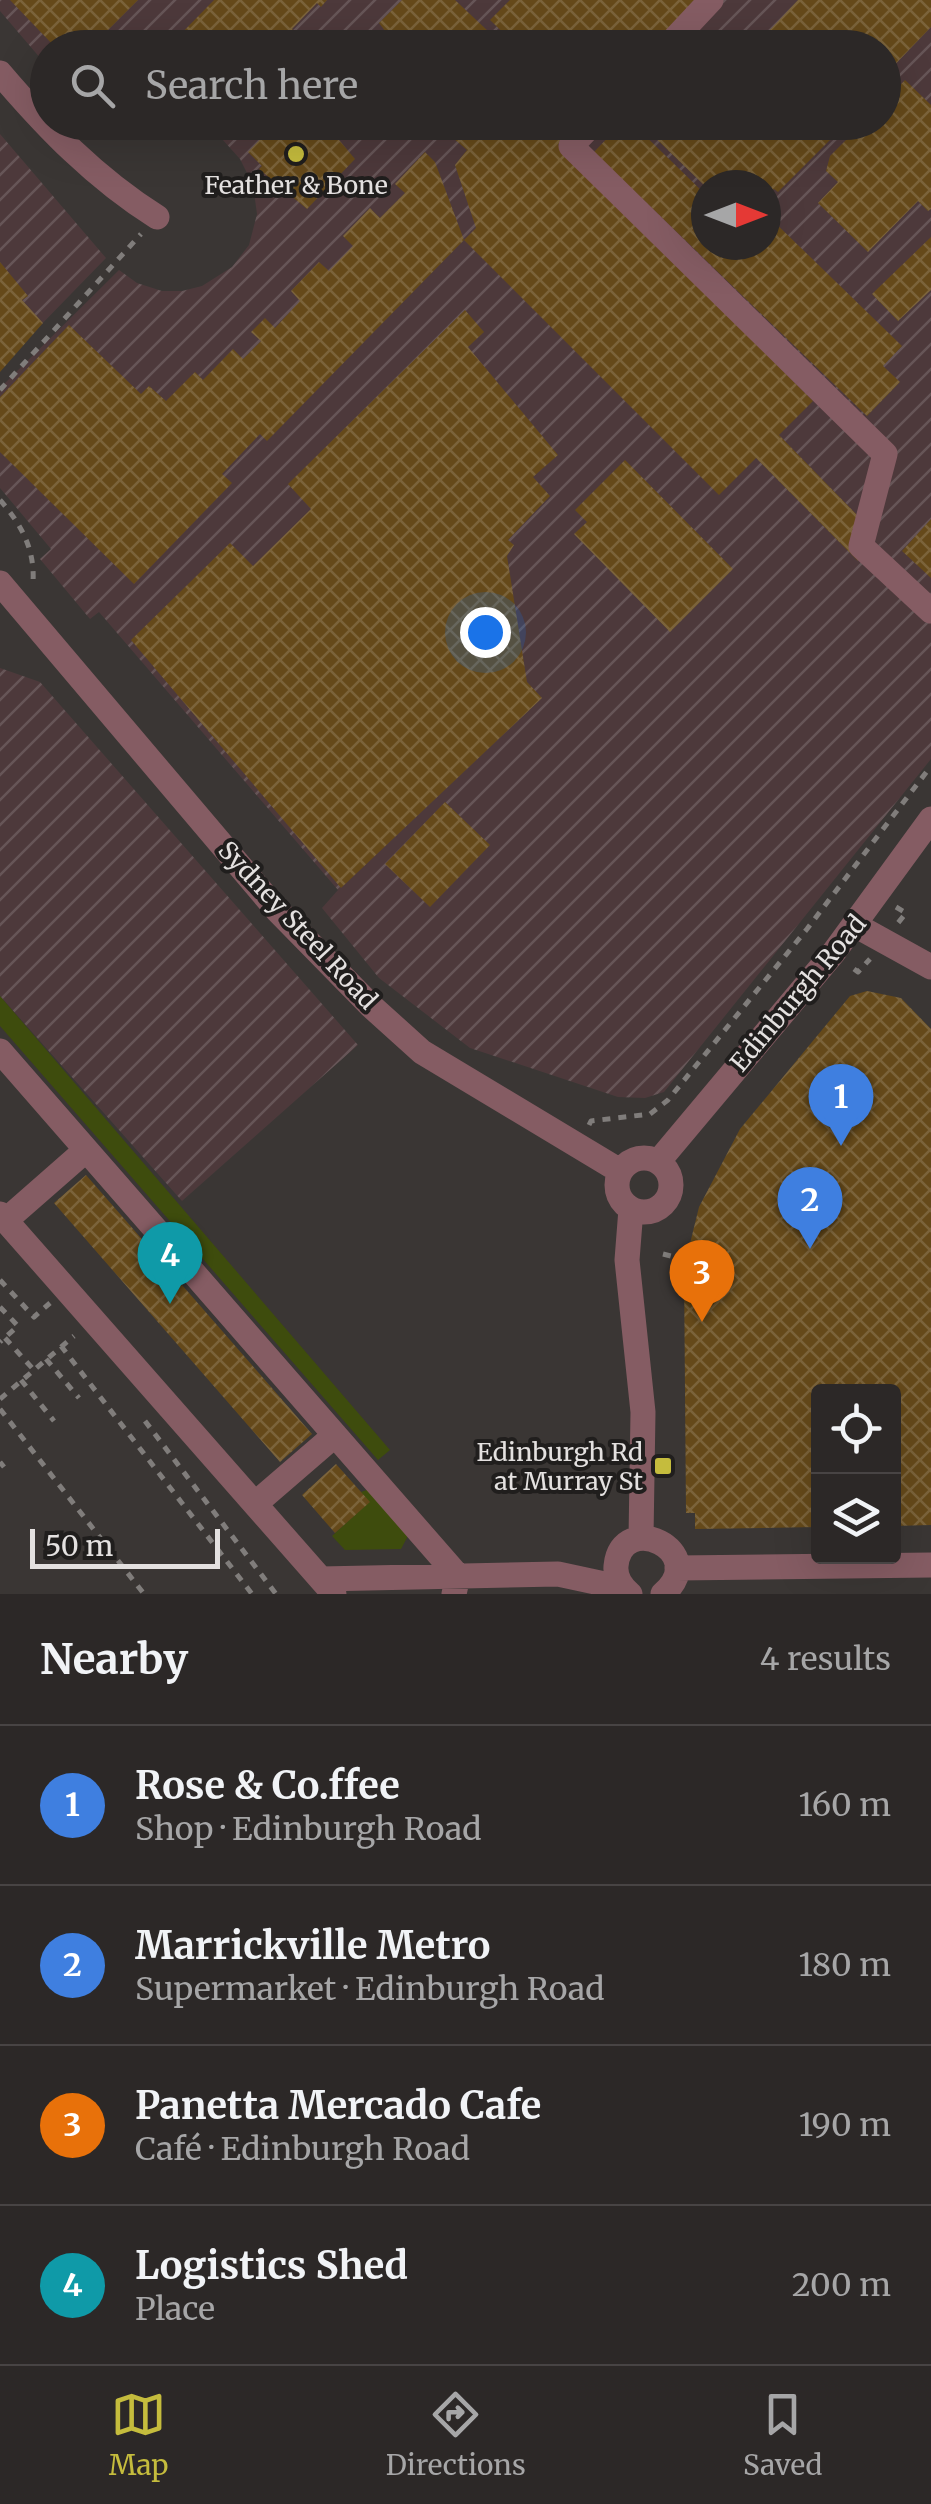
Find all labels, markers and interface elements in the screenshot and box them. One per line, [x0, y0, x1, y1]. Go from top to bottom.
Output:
search box [30, 30, 901, 140]
icon: search [65, 58, 120, 113]
text: Search here [145, 62, 358, 109]
marker: Feather & Bone [285, 143, 307, 165]
place label: Feather & Bone [204, 169, 388, 201]
north arrow [691, 170, 781, 260]
your location [460, 607, 511, 658]
street label: Sydney Steel Road [212, 834, 384, 1016]
street label: Edinburgh Road [723, 908, 873, 1078]
pin: 1 [808, 1064, 874, 1146]
pin: 2 [778, 1166, 842, 1249]
pin: 4 [138, 1222, 202, 1304]
pin: 3 [670, 1240, 734, 1322]
map controls [811, 1384, 901, 1564]
button: locate [811, 1384, 901, 1474]
place label: Edinburgh Rd at Murray St [477, 1436, 643, 1497]
marker: Edinburgh Rd at Murray St [652, 1455, 674, 1477]
button: layers [811, 1474, 901, 1564]
scale bar [30, 1524, 220, 1568]
text: 50 m [45, 1528, 113, 1564]
text: Nearby [40, 1633, 188, 1685]
text: 4 results [760, 1639, 891, 1679]
text: Rose & Co.ffee [135, 1762, 400, 1809]
text: 1 [65, 1785, 80, 1825]
text: 160 m [799, 1785, 891, 1825]
text: Shop · Edinburgh Road [135, 1809, 482, 1849]
text: Marrickville Metro [135, 1922, 490, 1969]
text: 2 [63, 1945, 82, 1985]
text: 180 m [799, 1945, 891, 1985]
text: Supermarket · Edinburgh Road [135, 1969, 604, 2009]
text: Panetta Mercado Cafe [135, 2082, 541, 2129]
text: 3 [63, 2105, 82, 2145]
text: 190 m [799, 2105, 891, 2145]
text: Café · Edinburgh Road [135, 2129, 470, 2169]
text: Logistics Shed [135, 2242, 408, 2289]
text: 4 [62, 2265, 83, 2305]
text: 200 m [792, 2265, 891, 2305]
text: Place [135, 2289, 215, 2329]
tab: Map [109, 2387, 168, 2483]
tab: Directions [386, 2387, 526, 2483]
tab: Saved [743, 2387, 822, 2483]

